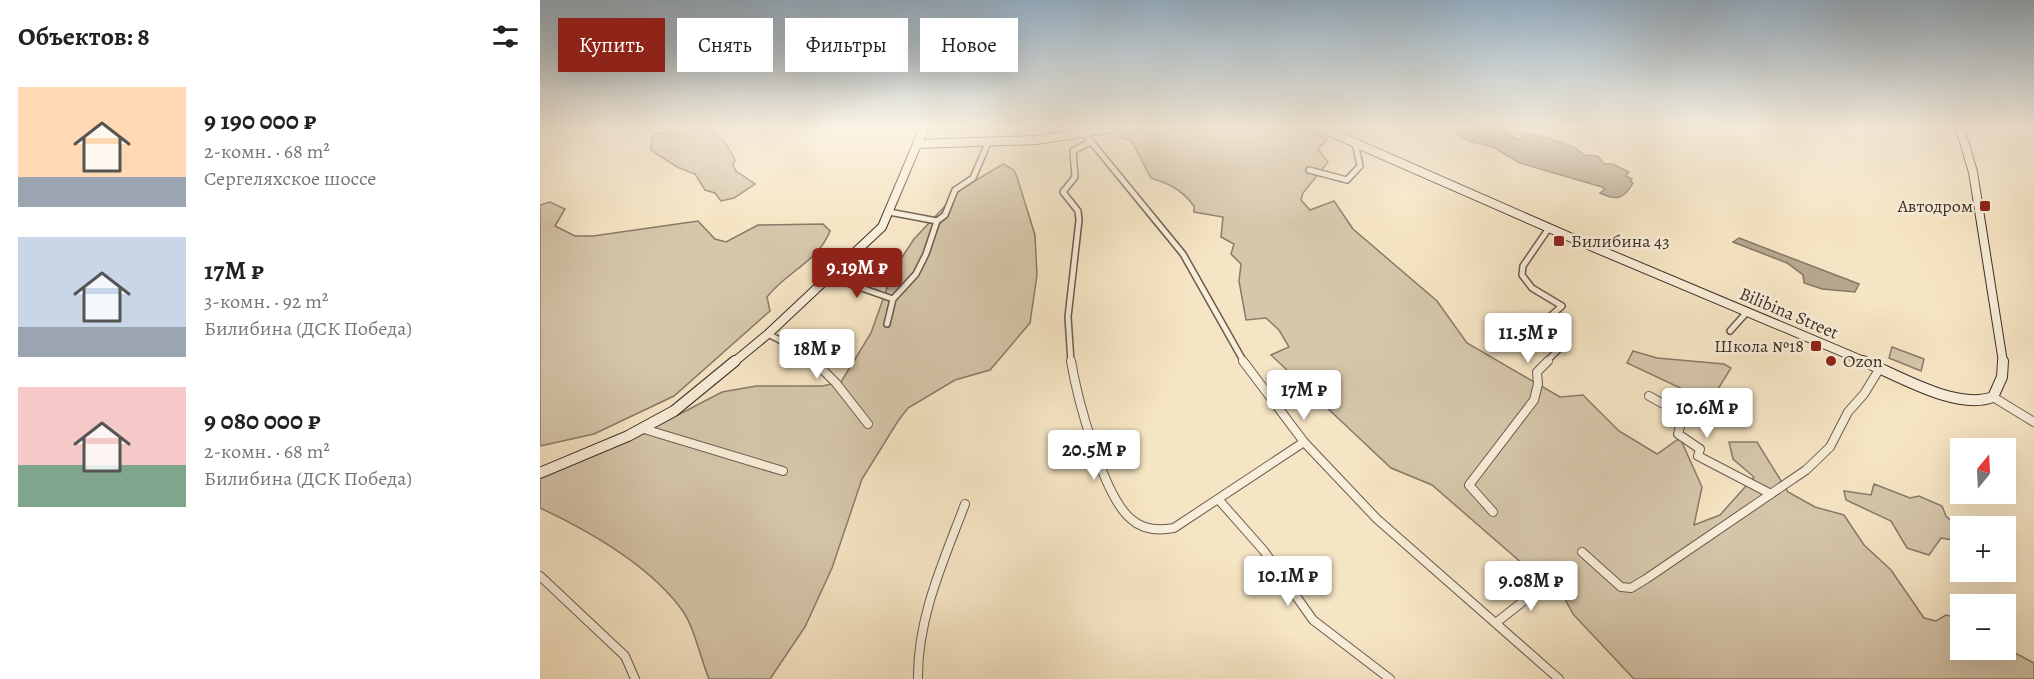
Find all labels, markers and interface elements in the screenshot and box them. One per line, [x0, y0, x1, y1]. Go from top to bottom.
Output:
chip: Купить [558, 18, 665, 72]
chip: Снять [677, 18, 773, 72]
chip: Фильтры [785, 18, 908, 72]
chip: Новое [920, 18, 1018, 72]
text: Объектов: 8 [18, 19, 150, 54]
icon: filters [489, 20, 522, 53]
text: 9 190 000 ₽ [204, 103, 316, 138]
icon: home [66, 111, 138, 183]
text: 2-комн. · 68 m² [204, 138, 330, 165]
text: Сергеляхское шоссе [204, 165, 376, 192]
place label: Автодром [1897, 194, 1973, 218]
marker: Автодром [1978, 199, 1992, 213]
place label: Билибина 43 [1571, 229, 1670, 253]
marker: Билибина 43 [1552, 234, 1566, 248]
pin: 9.19M ₽ [802, 248, 912, 299]
text: 17M ₽ [204, 253, 264, 288]
text: 9.19M ₽ [826, 254, 888, 281]
icon: home [66, 261, 138, 333]
street label: Bilibina Street [1736, 281, 1842, 345]
text: 3-комн. · 92 m² [204, 288, 328, 315]
pin: 11.5M ₽ [1473, 313, 1583, 364]
text: Билибина (ДСК Победа) [204, 315, 412, 342]
text: 11.5M ₽ [1499, 319, 1557, 346]
pin: 18M ₽ [775, 329, 859, 380]
place label: Школа №18 [1714, 334, 1804, 358]
text: 18M ₽ [793, 335, 841, 362]
marker: Школа №18 [1809, 339, 1823, 353]
place label: Ozon [1843, 349, 1883, 373]
marker: Ozon [1824, 354, 1838, 368]
pin: 17M ₽ [1262, 370, 1346, 421]
text: 17M ₽ [1281, 376, 1327, 403]
pin: 10.6M ₽ [1652, 388, 1762, 439]
text: 10.6M ₽ [1676, 394, 1738, 421]
text: 9 080 000 ₽ [204, 403, 321, 438]
icon: home [66, 411, 138, 483]
pin: 20.5M ₽ [1039, 430, 1149, 481]
text: 20.5M ₽ [1062, 436, 1126, 463]
text: 2-комн. · 68 m² [204, 438, 330, 465]
north arrow [1950, 438, 2016, 504]
map controls [1950, 438, 2016, 660]
text: Билибина (ДСК Победа) [204, 465, 412, 492]
button: + [1950, 516, 2016, 582]
pin: 10.1M ₽ [1233, 556, 1343, 607]
pin: 9.08M ₽ [1476, 561, 1586, 612]
text: 10.1M ₽ [1258, 562, 1318, 589]
text: 9.08M ₽ [1499, 567, 1563, 594]
button: − [1950, 594, 2016, 660]

